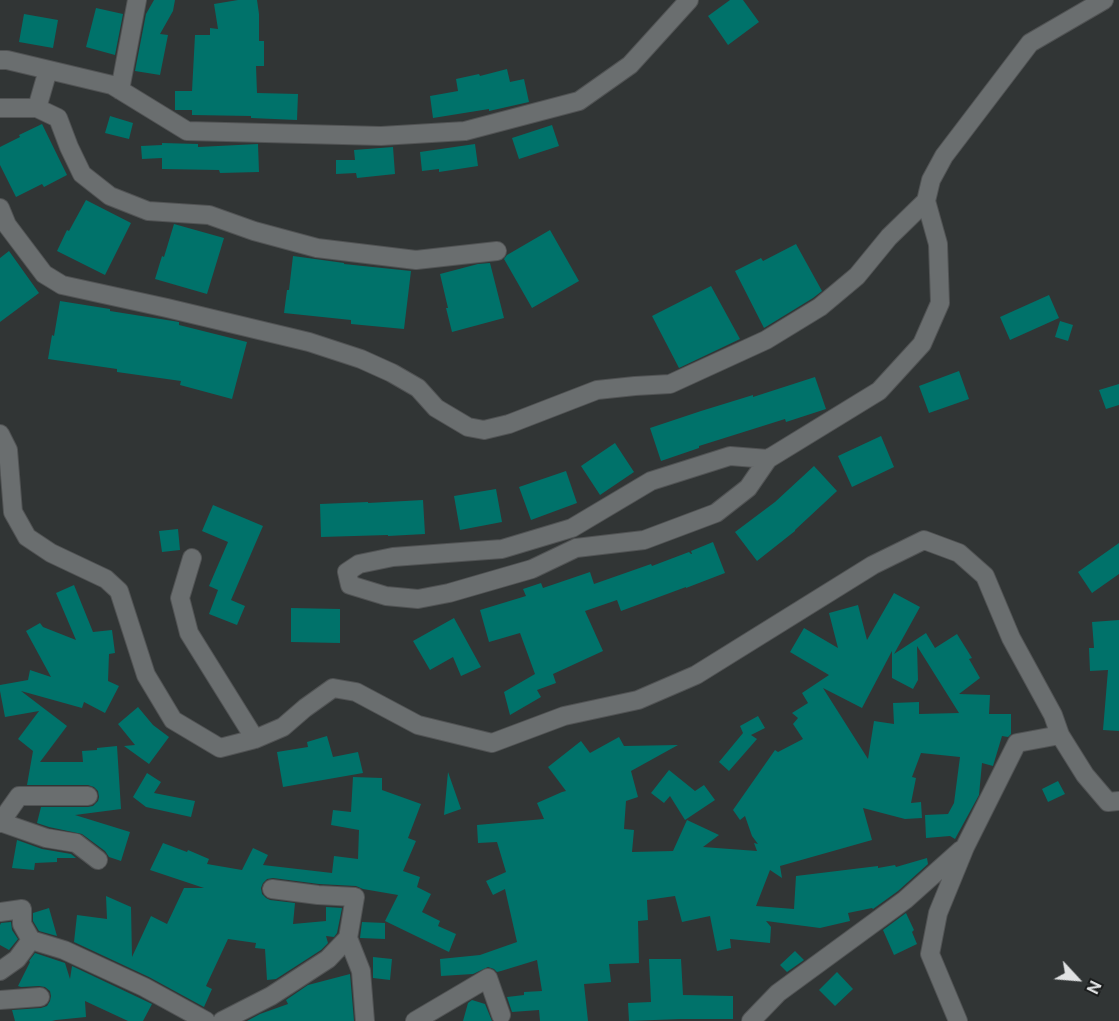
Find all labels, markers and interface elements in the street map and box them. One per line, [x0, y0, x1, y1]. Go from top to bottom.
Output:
north arrow [1047, 949, 1107, 1009]
text: N [1082, 977, 1105, 997]

